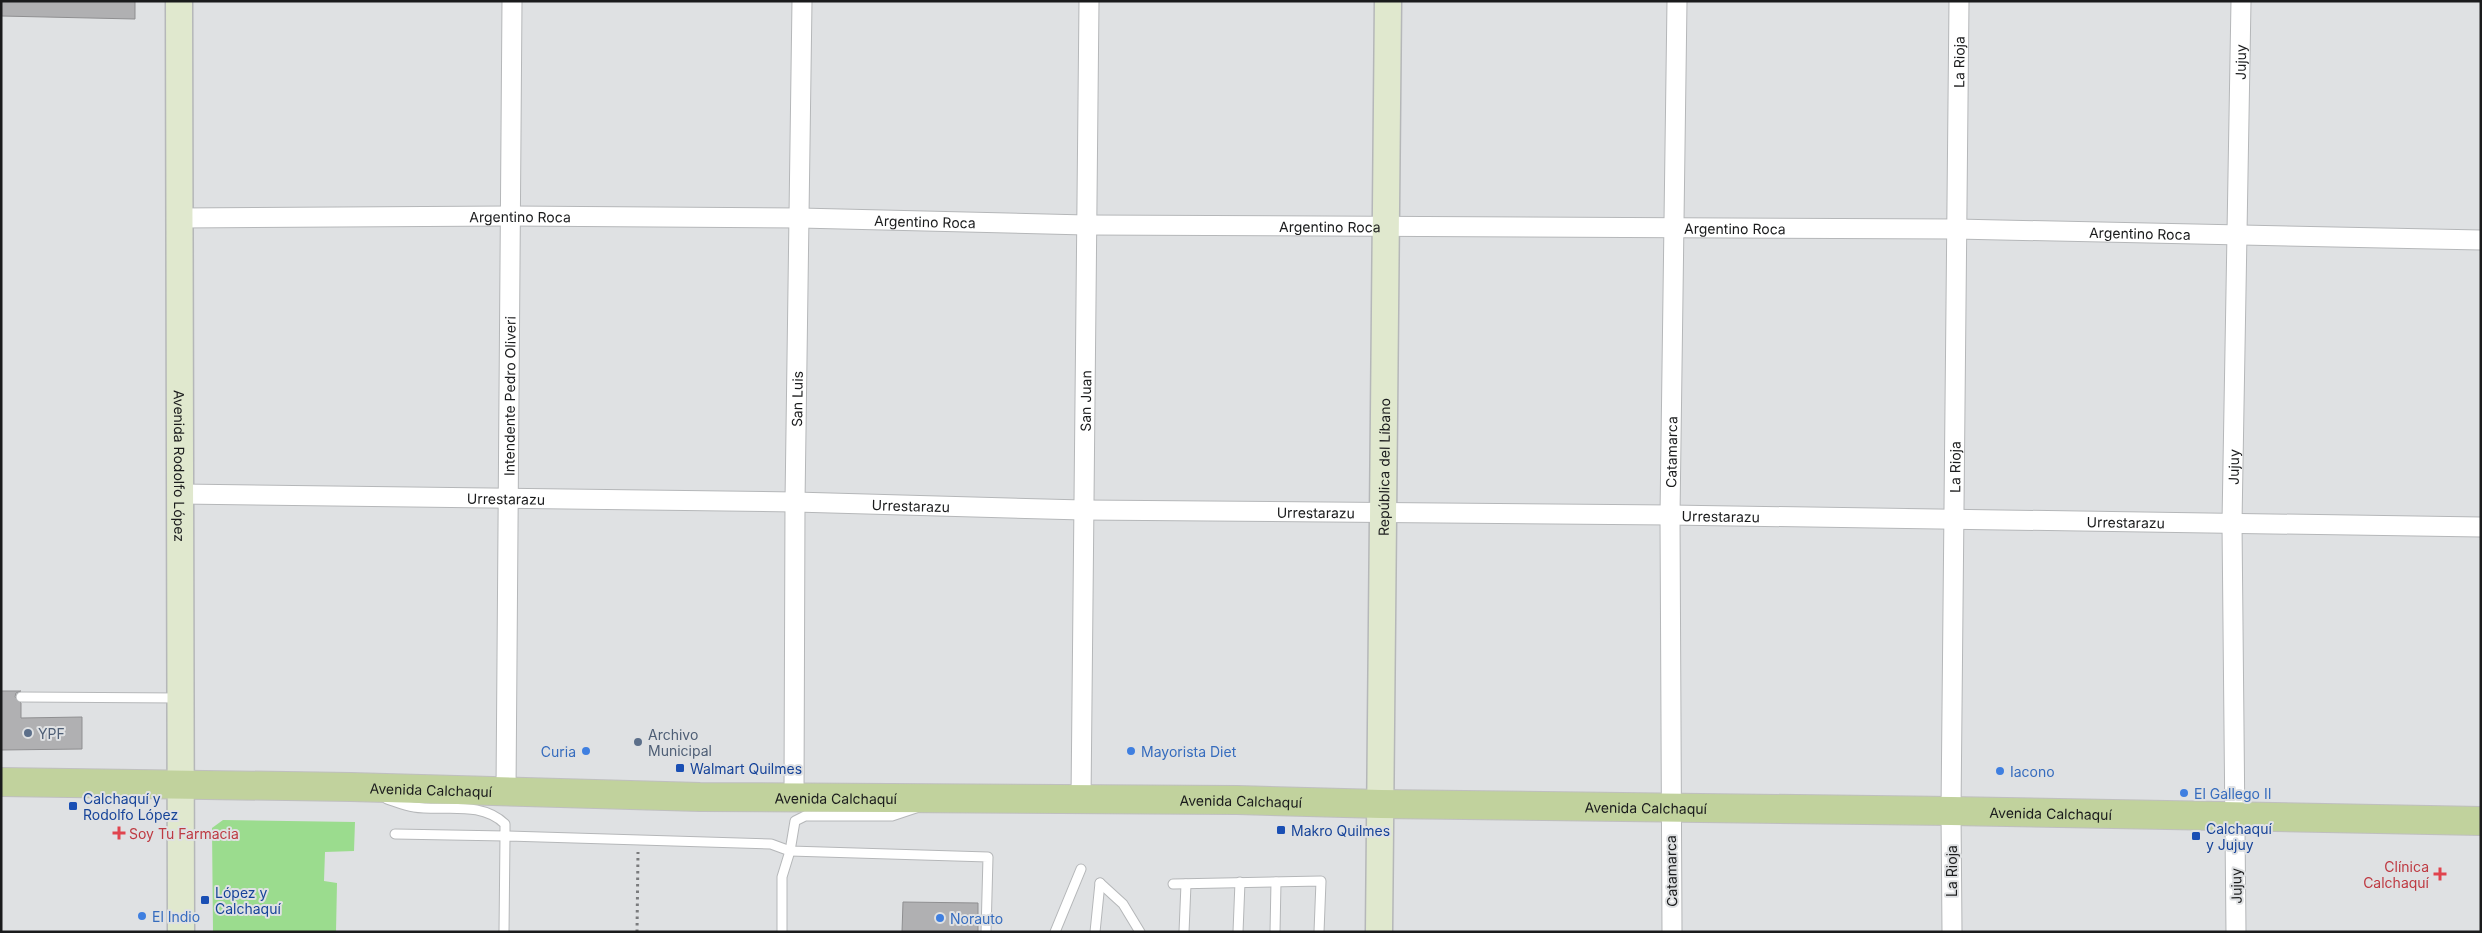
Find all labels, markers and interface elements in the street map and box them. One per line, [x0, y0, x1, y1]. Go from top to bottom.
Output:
street label: La Rioja [1950, 36, 1967, 88]
street label: Jujuy [2231, 44, 2249, 80]
street label: Argentino Roca [469, 207, 571, 225]
street label: Argentino Roca [874, 211, 976, 231]
street label: Argentino Roca [1279, 217, 1381, 235]
street label: Argentino Roca [1684, 219, 1786, 237]
street label: Argentino Roca [2089, 223, 2191, 242]
street label: Intendente Pedro Oliveri [500, 316, 518, 476]
street label: San Juan [1076, 370, 1094, 432]
street label: San Luis [788, 371, 805, 427]
street label: Avenida Rodolfo López [171, 390, 189, 542]
street label: República del Líbano [1374, 398, 1393, 536]
street label: Catamarca [1662, 416, 1680, 488]
street label: La Rioja [1946, 441, 1963, 493]
street label: Jujuy [2224, 449, 2242, 485]
street label: Urrestarazu [467, 489, 545, 507]
street label: Urrestarazu [872, 496, 950, 515]
street label: Urrestarazu [1277, 503, 1355, 521]
street label: Urrestarazu [1682, 507, 1760, 525]
street label: Urrestarazu [2087, 513, 2165, 531]
place label: YPF [38, 725, 65, 742]
place label: Archivo Municipal [648, 726, 712, 759]
marker: YPF [22, 727, 34, 739]
marker: Archivo Municipal [632, 736, 644, 748]
place label: Curia [541, 743, 576, 760]
place label: Mayorista Diet [1141, 743, 1237, 760]
marker: Curia [580, 745, 592, 757]
marker: Mayorista Diet [1125, 745, 1137, 757]
place label: Walmart Quilmes [690, 760, 802, 777]
marker: Walmart Quilmes [674, 762, 686, 774]
place label: Iacono [2010, 763, 2055, 780]
marker: Iacono [1994, 765, 2006, 777]
street label: Avenida Calchaquí [369, 779, 493, 800]
place label: El Gallego II [2194, 785, 2271, 802]
marker: El Gallego II [2178, 787, 2190, 799]
street label: Avenida Calchaquí [775, 789, 898, 807]
place label: Calchaquí y Rodolfo López [83, 790, 178, 823]
street label: Avenida Calchaquí [1180, 791, 1303, 810]
street label: Avenida Calchaquí [1584, 798, 1708, 817]
marker: Calchaquí y Rodolfo López [67, 800, 79, 812]
street label: Avenida Calchaquí [1989, 803, 2113, 823]
place label: Calchaquí y Jujuy [2206, 820, 2272, 853]
place label: Makro Quilmes [1291, 822, 1390, 839]
marker: Makro Quilmes [1275, 824, 1287, 836]
place label: Soy Tu Farmacia [129, 825, 239, 842]
marker: Soy Tu Farmacia [113, 827, 125, 839]
marker: Calchaquí y Jujuy [2190, 830, 2202, 842]
street label: Catamarca [1662, 835, 1680, 907]
street label: La Rioja [1943, 845, 1960, 897]
place label: Clínica Calchaquí [2363, 858, 2430, 891]
marker: Clínica Calchaquí [2433, 867, 2447, 881]
street label: Jujuy [2227, 868, 2245, 904]
place label: López y Calchaquí [215, 884, 281, 917]
marker: López y Calchaquí [199, 894, 211, 906]
place label: El Indio [152, 908, 200, 925]
marker: El Indio [136, 910, 148, 922]
place label: Norauto [950, 910, 1003, 927]
marker: Norauto [934, 912, 946, 924]

